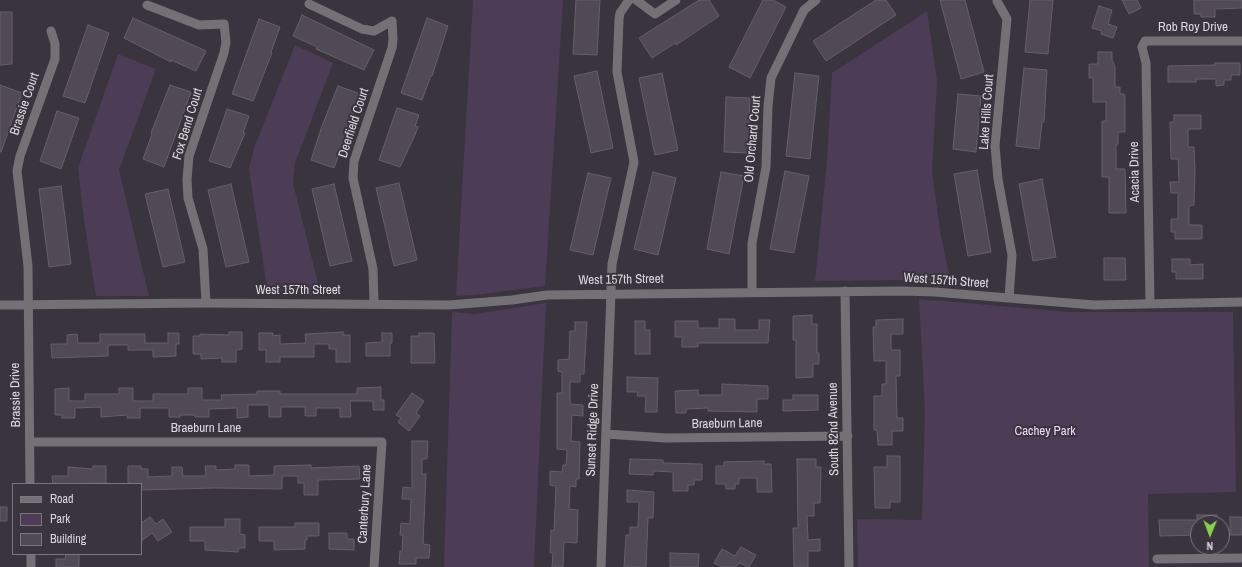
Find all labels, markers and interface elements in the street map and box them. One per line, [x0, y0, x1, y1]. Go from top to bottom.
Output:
street label: Rob Roy Drive [1158, 20, 1228, 36]
street label: Brassie Court [7, 71, 43, 137]
street label: Lake Hills Court [977, 74, 997, 150]
street label: Fox Bend Court [170, 86, 206, 162]
street label: Deerfield Court [335, 86, 373, 160]
street label: Old Orchard Court [741, 95, 765, 183]
street label: Acacia Drive [1127, 141, 1143, 203]
street label: West 157th Street [903, 270, 989, 292]
street label: West 157th Street [578, 271, 664, 289]
street label: West 157th Street [255, 283, 341, 299]
street label: Brassie Drive [8, 363, 24, 427]
street label: South 82nd Avenue [825, 382, 843, 476]
street label: Sunset Ridge Drive [584, 383, 602, 477]
street label: Braeburn Lane [692, 416, 762, 432]
street label: Braeburn Lane [171, 421, 241, 437]
park label: Cachey Park [1014, 424, 1076, 440]
street label: Canterbury Lane [355, 464, 375, 544]
legend [12, 483, 142, 555]
text: Road [50, 491, 74, 507]
text: Park [50, 511, 70, 527]
north arrow [1190, 515, 1230, 555]
text: Building [50, 531, 86, 547]
text: N [1206, 539, 1213, 553]

